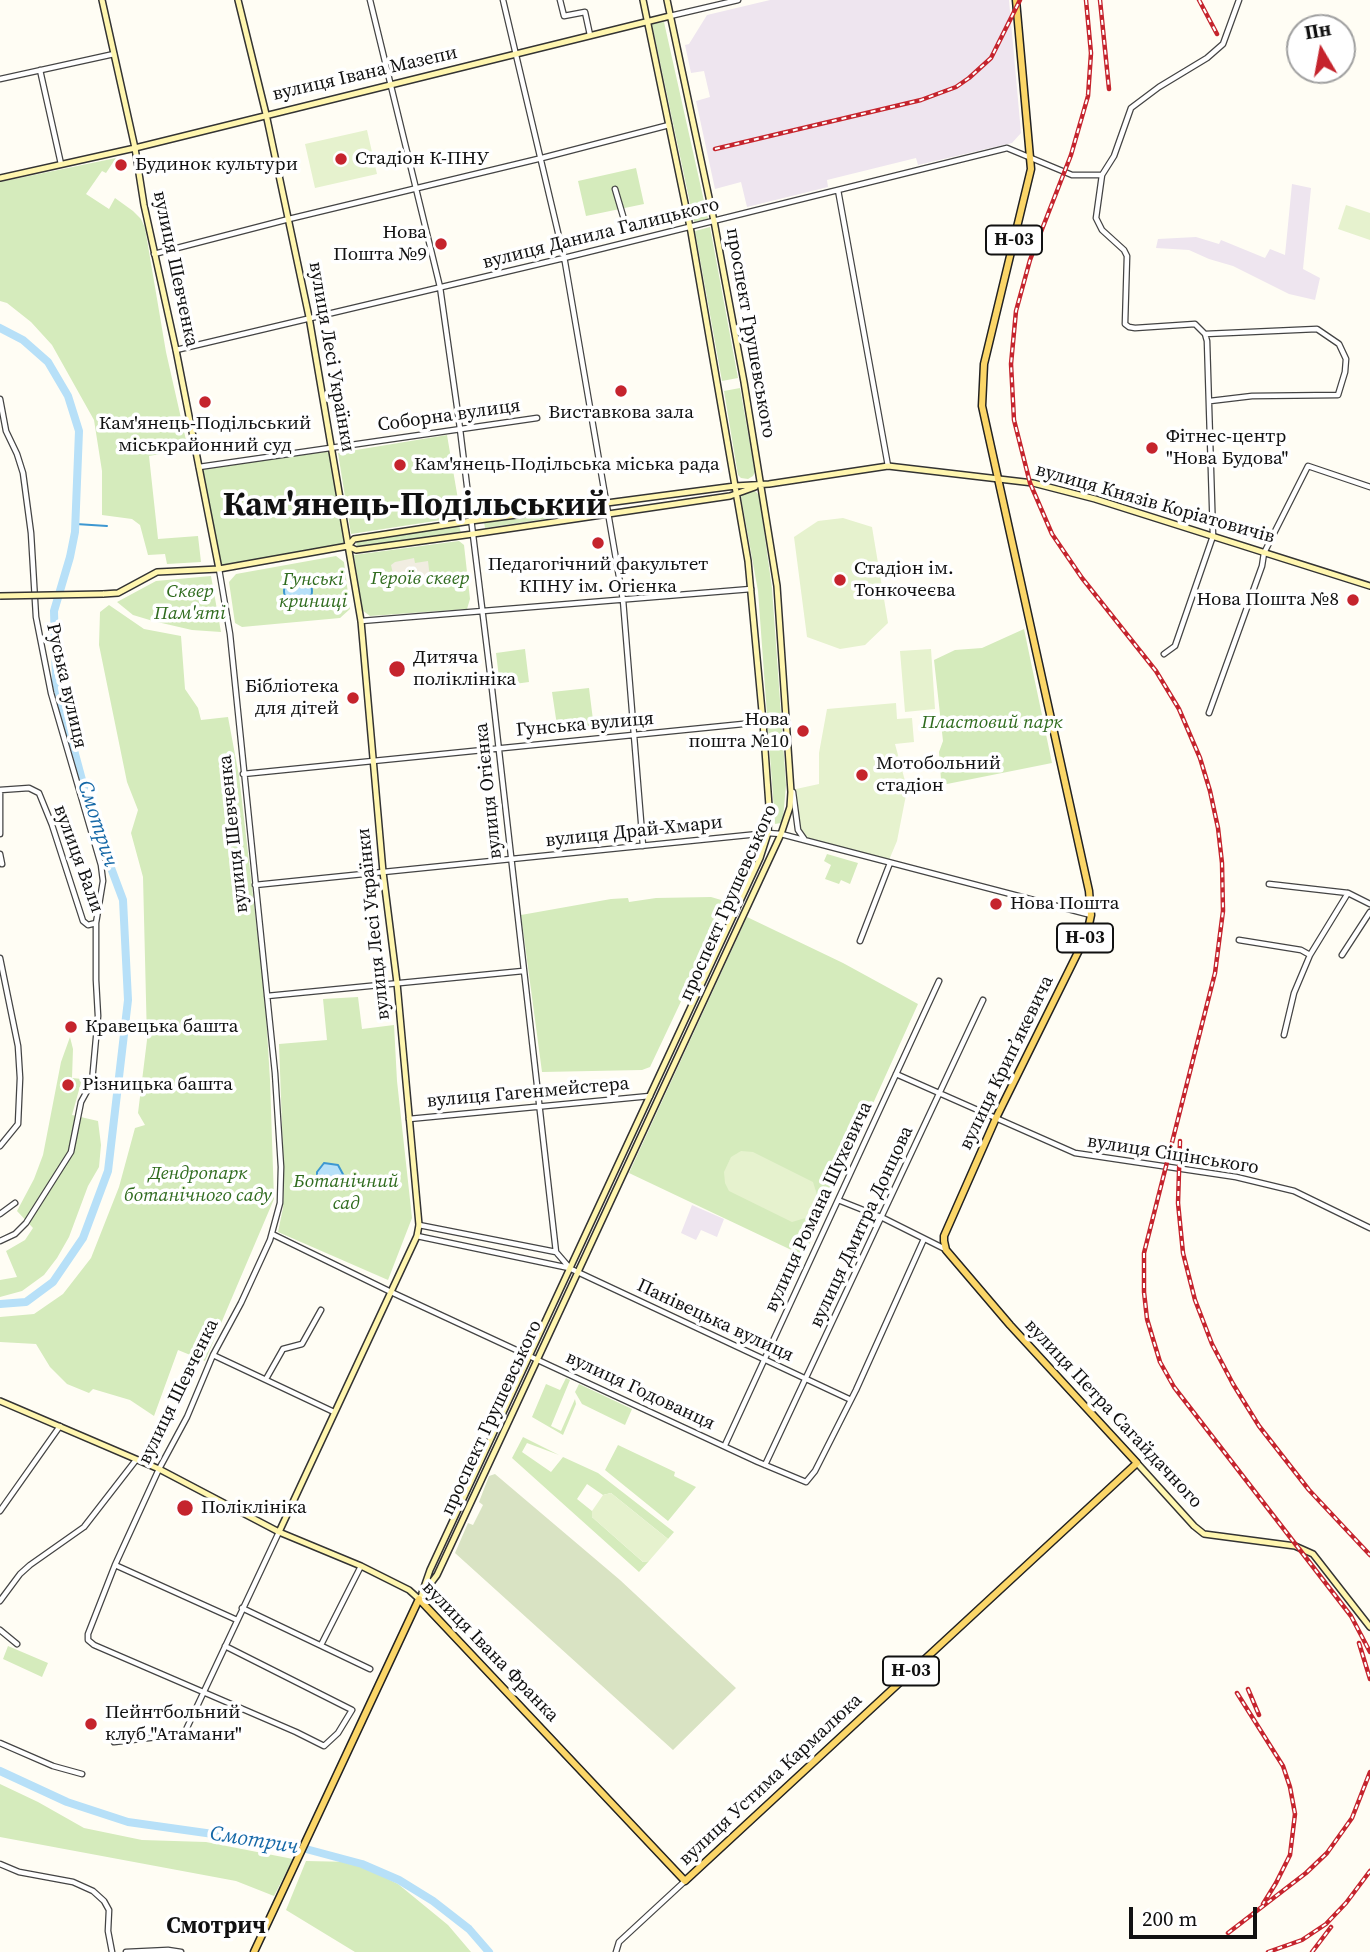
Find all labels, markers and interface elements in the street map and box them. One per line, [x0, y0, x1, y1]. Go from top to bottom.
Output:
north arrow [1286, 14, 1356, 84]
text: Пн [1302, 15, 1333, 45]
street label: вулиця Івана Мазепи [270, 42, 460, 106]
place label: Стадіон К-ПНУ [355, 148, 489, 170]
marker: Стадіон К-ПНУ [333, 151, 349, 167]
place label: Будинок культури [135, 154, 298, 176]
marker: Будинок культури [113, 157, 129, 173]
street label: вулиця Шевченка [147, 189, 203, 349]
street label: вулиця Данила Галицького [480, 194, 722, 274]
place label: Нова Пошта №9 [333, 222, 427, 266]
street label: проспект Грушевського [720, 226, 780, 440]
road number: Н-03 [986, 226, 1042, 254]
marker: Нова Пошта №9 [433, 236, 449, 252]
street label: вулиця Лесі Українки [303, 260, 359, 454]
marker: Виставкова зала [613, 383, 629, 399]
marker: Кам'янець-Подільський міськрайонний суд [197, 394, 213, 410]
street label: Соборна вулиця [376, 395, 522, 437]
place label: Виставкова зала [548, 402, 694, 424]
place label: Кам'янець-Подільський міськрайонний суд [99, 413, 311, 457]
place label: Фітнес-центр "Нова Будова" [1166, 426, 1288, 470]
marker: Фітнес-центр "Нова Будова" [1144, 440, 1160, 456]
place label: Кам'янець-Подільська міська рада [414, 454, 720, 476]
marker: Кам'янець-Подільська міська рада [392, 457, 408, 473]
street label: вулиця Князів Коріатовичів [1033, 459, 1277, 549]
district label: Кам'янець-Подільський [223, 487, 607, 527]
marker: Педагогічний факультет КПНУ ім. Огієнка [590, 535, 606, 551]
place label: Педагогічний факультет КПНУ ім. Огієнка [488, 554, 708, 598]
place label: Стадіон ім. Тонкочеєва [854, 558, 956, 602]
park label: Героїв сквер [371, 568, 469, 590]
park label: Гунські криниці [279, 569, 347, 613]
marker: Стадіон ім. Тонкочеєва [832, 572, 848, 588]
park label: Сквер Пам'яті [154, 581, 226, 625]
place label: Нова Пошта №8 [1196, 589, 1339, 611]
marker: Нова Пошта №8 [1345, 592, 1361, 608]
street label: Руська вулиця [41, 621, 91, 751]
place label: Дитяча поліклініка [413, 647, 516, 691]
marker: Дитяча поліклініка [387, 659, 407, 679]
place label: Бібліотека для дітей [245, 676, 339, 720]
marker: Бібліотека для дітей [345, 690, 361, 706]
street label: Гунська вулиця [515, 708, 655, 742]
place label: Нова пошта №10 [688, 709, 789, 753]
park label: Пластовий парк [921, 712, 1063, 734]
street label: вулиця Огієнка [471, 722, 507, 860]
marker: Нова пошта №10 [795, 723, 811, 739]
place label: Мотобольний стадіон [876, 753, 1001, 797]
street label: вулиця Шевченка [214, 754, 254, 914]
marker: Мотобольний стадіон [854, 767, 870, 783]
water label: Смотрич [71, 778, 123, 870]
street label: проспект Грушевського [675, 801, 783, 1005]
street label: вулиця Вали [48, 802, 108, 916]
street label: вулиця Драй-Хмари [544, 811, 724, 853]
street label: вулиця Лесі Українки [353, 827, 395, 1021]
place label: Нова Пошта [1010, 893, 1119, 915]
marker: Нова Пошта [988, 896, 1004, 912]
road number: Н-03 [1057, 923, 1113, 953]
street label: вулиця Крипʼякевича [955, 972, 1059, 1154]
place label: Кравецька башта [85, 1016, 238, 1038]
marker: Кравецька башта [63, 1019, 79, 1035]
street label: вулиця Гагенмейстера [426, 1073, 630, 1113]
place label: Різницька башта [82, 1074, 233, 1096]
marker: Різницька башта [60, 1077, 76, 1093]
street label: вулиця Романа Шухевича [760, 1098, 878, 1316]
street label: вулиця Дмитра Донцова [805, 1123, 919, 1331]
street label: вулиця Сіцінського [1086, 1130, 1260, 1180]
park label: Дендропарк ботанічного саду [124, 1163, 272, 1207]
park label: Ботанічний сад [293, 1171, 399, 1215]
street label: Панівецька вулиця [633, 1275, 797, 1367]
street label: вулиця Петра Сагайдачного [1019, 1315, 1207, 1513]
street label: вулиця Шевченка [134, 1316, 224, 1468]
street label: проспект Грушевського [437, 1317, 547, 1519]
street label: вулиця Годованця [562, 1346, 718, 1436]
place label: Поліклініка [201, 1497, 307, 1519]
marker: Поліклініка [175, 1498, 195, 1518]
street label: вулиця Івана Франка [417, 1577, 563, 1727]
road number: Н-03 [883, 1656, 939, 1686]
street label: вулиця Устима Кармалюка [675, 1689, 867, 1871]
place label: Пейнтбольний клуб "Атамани" [105, 1702, 242, 1746]
marker: Пейнтбольний клуб "Атамани" [83, 1716, 99, 1732]
water label: Смотрич [208, 1822, 300, 1860]
scale bar [1132, 1892, 1260, 1936]
text: 200 m [1142, 1904, 1197, 1933]
district label: Смотрич [166, 1913, 266, 1941]

